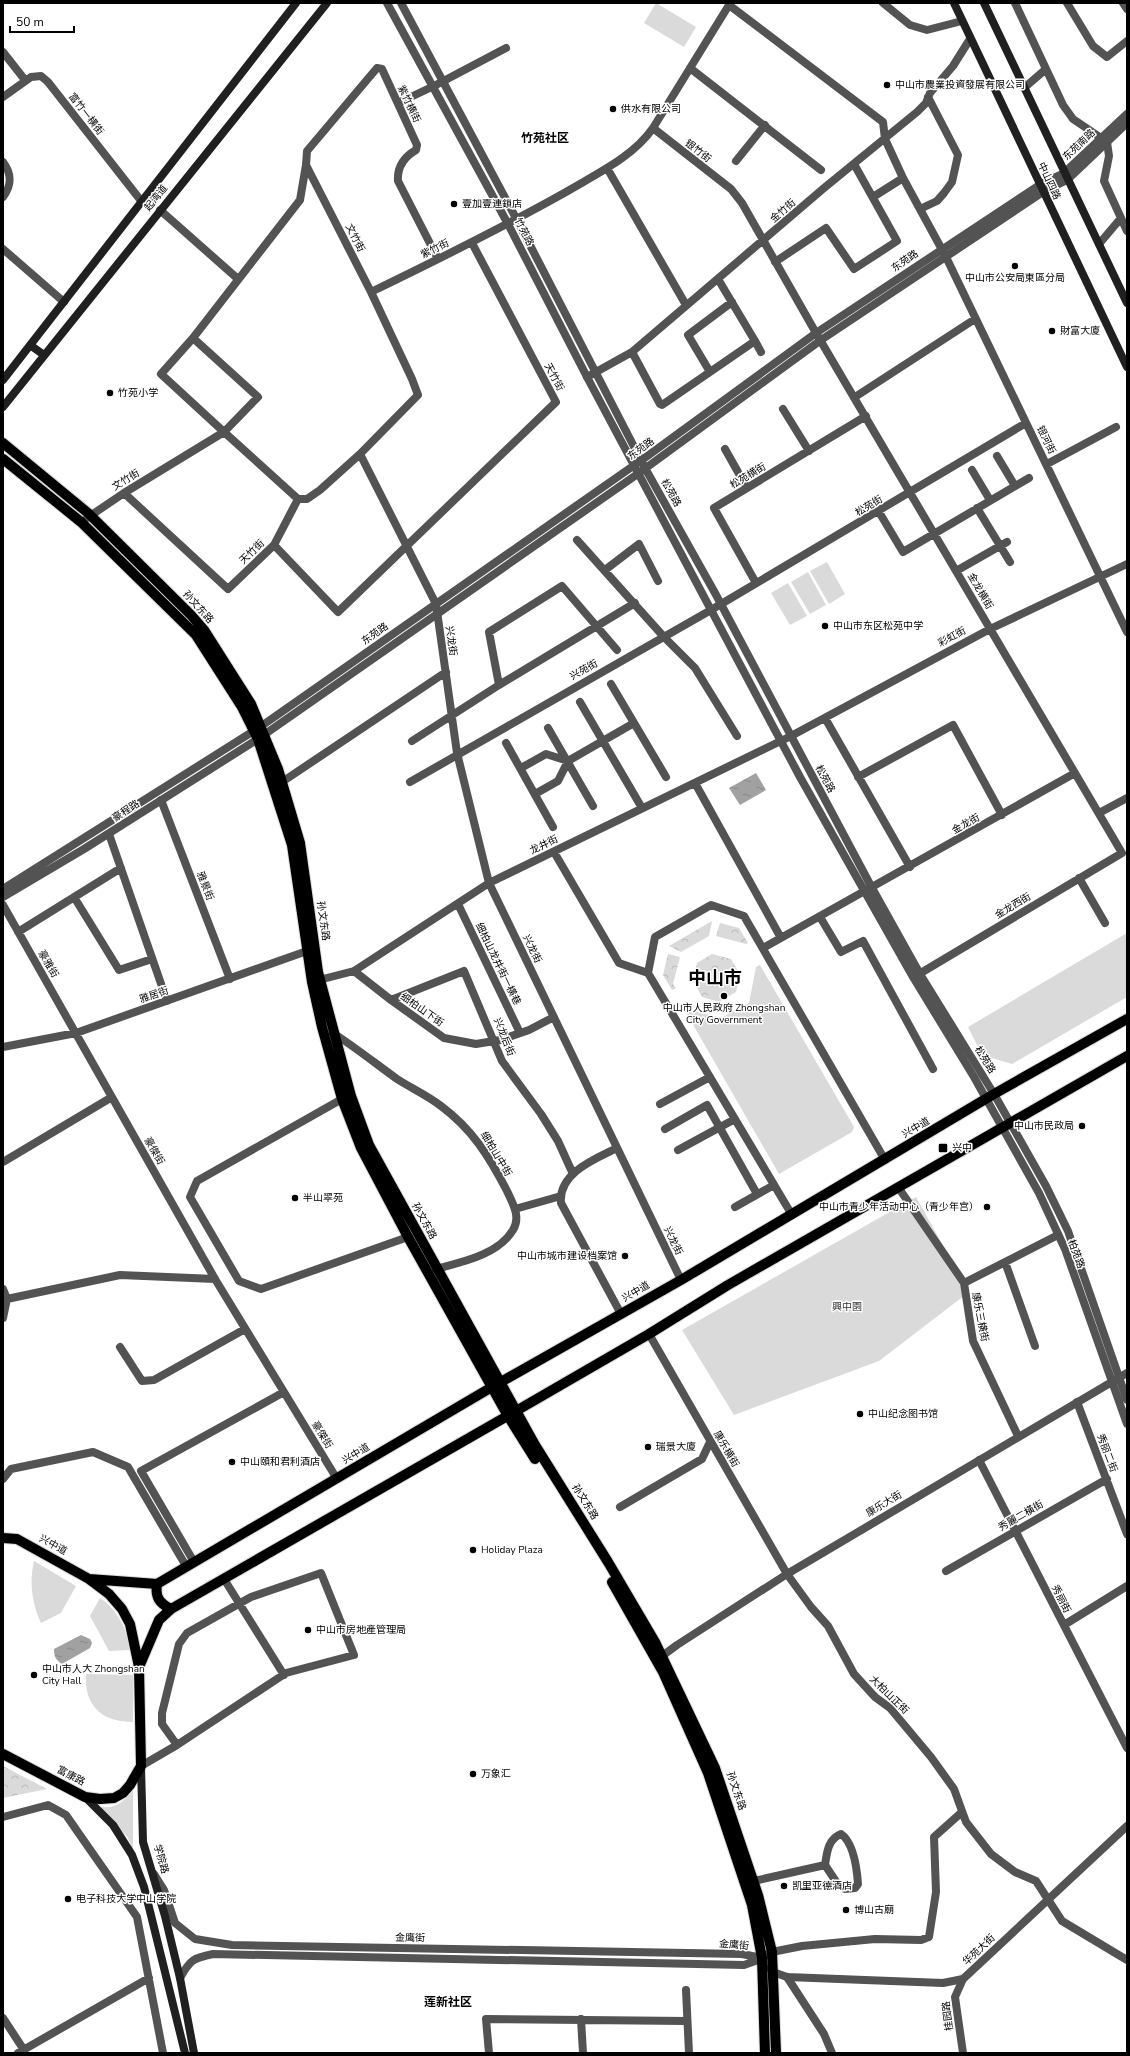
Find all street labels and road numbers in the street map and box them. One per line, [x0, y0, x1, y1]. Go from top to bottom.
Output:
street label: 紫竹横街 [394, 83, 424, 125]
street label: 富竹一横街 [65, 90, 107, 138]
street label: 东苑南路 [1060, 126, 1098, 164]
street label: 银竹街 [682, 136, 714, 166]
street label: 中山四路 [1034, 160, 1064, 202]
street label: 起湾道 [141, 182, 171, 214]
street label: 金竹街 [767, 196, 799, 226]
street label: 竹苑路 [511, 215, 537, 249]
street label: 文竹街 [342, 221, 368, 255]
street label: 紫竹街 [418, 236, 452, 262]
street label: 东苑路 [889, 247, 921, 275]
street label: 天竹街 [541, 360, 567, 394]
street label: 银河街 [1033, 423, 1059, 457]
street label: 东苑路 [625, 435, 657, 463]
street label: 松苑横街 [727, 460, 769, 492]
street label: 文竹街 [110, 466, 142, 494]
street label: 松苑路 [658, 476, 684, 510]
street label: 松苑街 [853, 492, 885, 520]
street label: 天竹街 [236, 537, 268, 567]
street label: 金龙横街 [964, 570, 996, 612]
street label: 孙文东路 [179, 587, 217, 627]
street label: 东苑路 [359, 620, 391, 648]
street label: 彩虹街 [935, 624, 969, 650]
street label: 兴龙街 [442, 625, 460, 657]
street label: 兴苑街 [567, 657, 601, 683]
street label: 松苑路 [812, 762, 838, 796]
street label: 豪程路 [110, 797, 142, 825]
street label: 金龙街 [949, 811, 983, 837]
street label: 龙井街 [527, 832, 561, 858]
street label: 雅景街 [193, 869, 217, 903]
street label: 金龙西街 [992, 890, 1034, 922]
street label: 孙文东路 [313, 900, 333, 942]
street label: 细柏山龙井街一横巷 [472, 920, 524, 1008]
street label: 兴龙街 [519, 932, 545, 966]
street label: 豪雅街 [34, 948, 62, 980]
street label: 雅居街 [138, 983, 170, 1007]
street label: 细柏山下街 [398, 990, 446, 1030]
street label: 兴龙后街 [490, 1016, 518, 1058]
street label: 松苑路 [971, 1044, 999, 1076]
street label: 兴中道 [900, 1114, 932, 1142]
street label: 细柏山中街 [477, 1129, 515, 1179]
street label: 豪傑街 [140, 1135, 168, 1167]
street label: 孙文东路 [408, 1200, 440, 1242]
street label: 兴龙街 [660, 1224, 686, 1258]
street label: 柏苑路 [1064, 1238, 1088, 1270]
street label: 兴中道 [620, 1278, 652, 1306]
street label: 康乐三横街 [968, 1291, 992, 1343]
street label: 豪傑街 [308, 1419, 336, 1451]
street label: 康乐横街 [710, 1428, 742, 1470]
street label: 秀丽二街 [1093, 1432, 1121, 1474]
street label: 兴中道 [340, 1440, 372, 1468]
street label: 孙文东路 [568, 1481, 602, 1523]
street label: 康乐大街 [863, 1488, 905, 1520]
street label: 秀麗二橫街 [996, 1497, 1046, 1535]
street label: 兴中道 [36, 1532, 70, 1558]
street label: 秀丽街 [1048, 1582, 1074, 1616]
street label: 大柏山正街 [866, 1673, 912, 1717]
street label: 富康路 [54, 1763, 88, 1789]
street label: 孙文东路 [723, 1770, 749, 1812]
street label: 学院路 [150, 1843, 172, 1875]
street label: 金鹰街 [395, 1931, 425, 1945]
street label: 华苑大街 [960, 1931, 998, 1969]
street label: 金鹰街 [718, 1937, 750, 1953]
street label: 桂园路 [939, 2000, 957, 2032]

